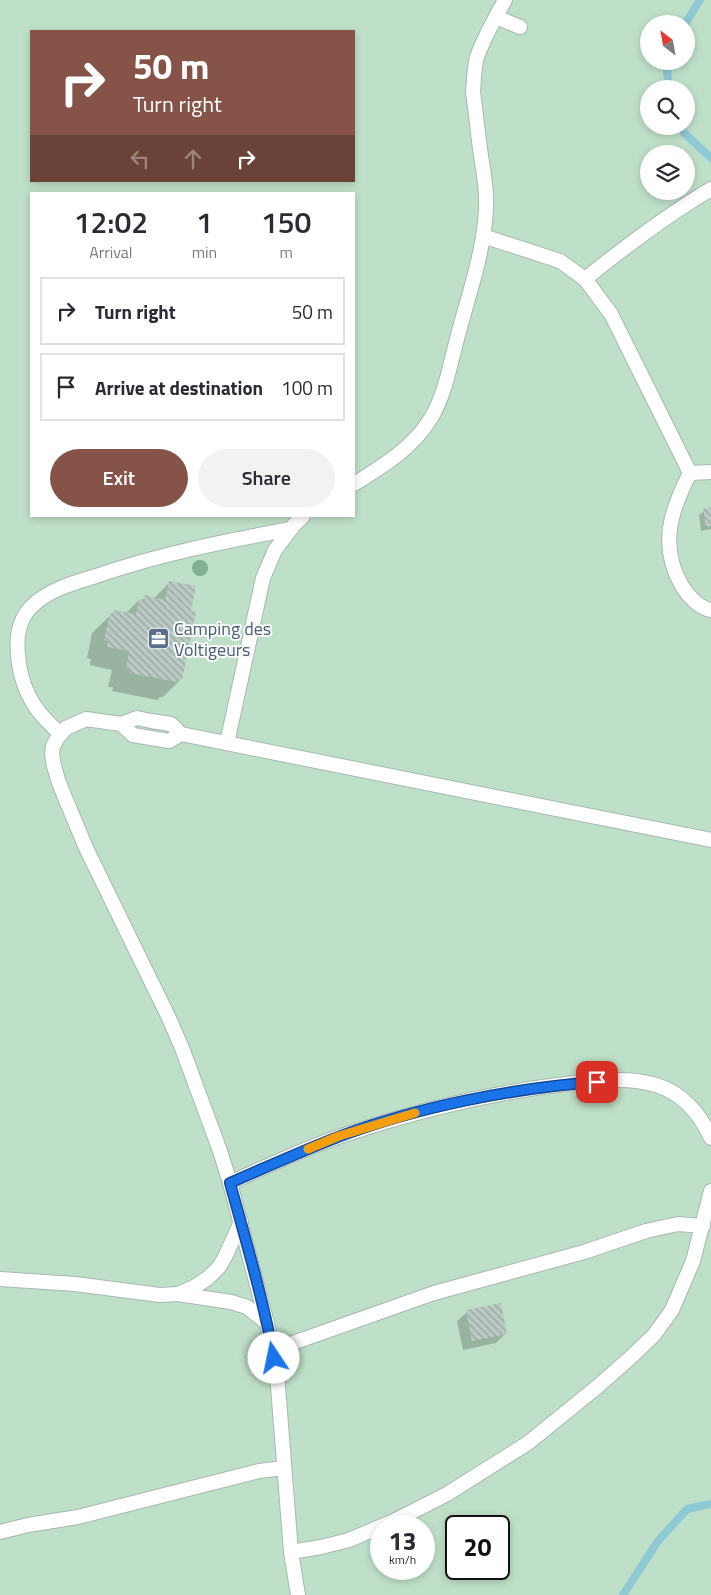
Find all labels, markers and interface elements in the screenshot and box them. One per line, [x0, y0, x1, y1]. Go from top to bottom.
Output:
north arrow [640, 15, 695, 70]
map controls [640, 15, 695, 200]
text: 50 m [133, 39, 209, 93]
icon: right [50, 50, 115, 115]
button: search [640, 80, 695, 135]
text: Turn right [133, 87, 222, 121]
icon: left [126, 145, 154, 173]
icon: ahead [179, 145, 207, 173]
icon: right [232, 145, 260, 173]
button: layers [640, 145, 695, 200]
text: 12:02 [74, 199, 148, 245]
text: 1 [196, 199, 213, 245]
text: 150 [261, 199, 311, 245]
text: Arrival [89, 240, 133, 264]
text: min [192, 240, 217, 264]
text: m [279, 240, 293, 264]
icon: right [52, 297, 80, 325]
text: Turn right [95, 297, 176, 326]
text: 50 m [292, 297, 333, 326]
icon: arrive [52, 373, 80, 401]
text: Arrive at destination [95, 373, 263, 402]
text: 100 m [281, 373, 333, 402]
button: Exit [50, 449, 188, 507]
button: Share [198, 449, 335, 507]
place label: Camping des Voltigeurs [174, 615, 271, 663]
office icon: Camping des Voltigeurs [146, 627, 170, 651]
pin [576, 1061, 618, 1103]
icon: arrive [583, 1068, 611, 1096]
position arrow [247, 1331, 299, 1383]
speed limit sign: 20 [445, 1515, 510, 1580]
text: 13 [388, 1522, 417, 1560]
text: km/h [389, 1550, 416, 1569]

